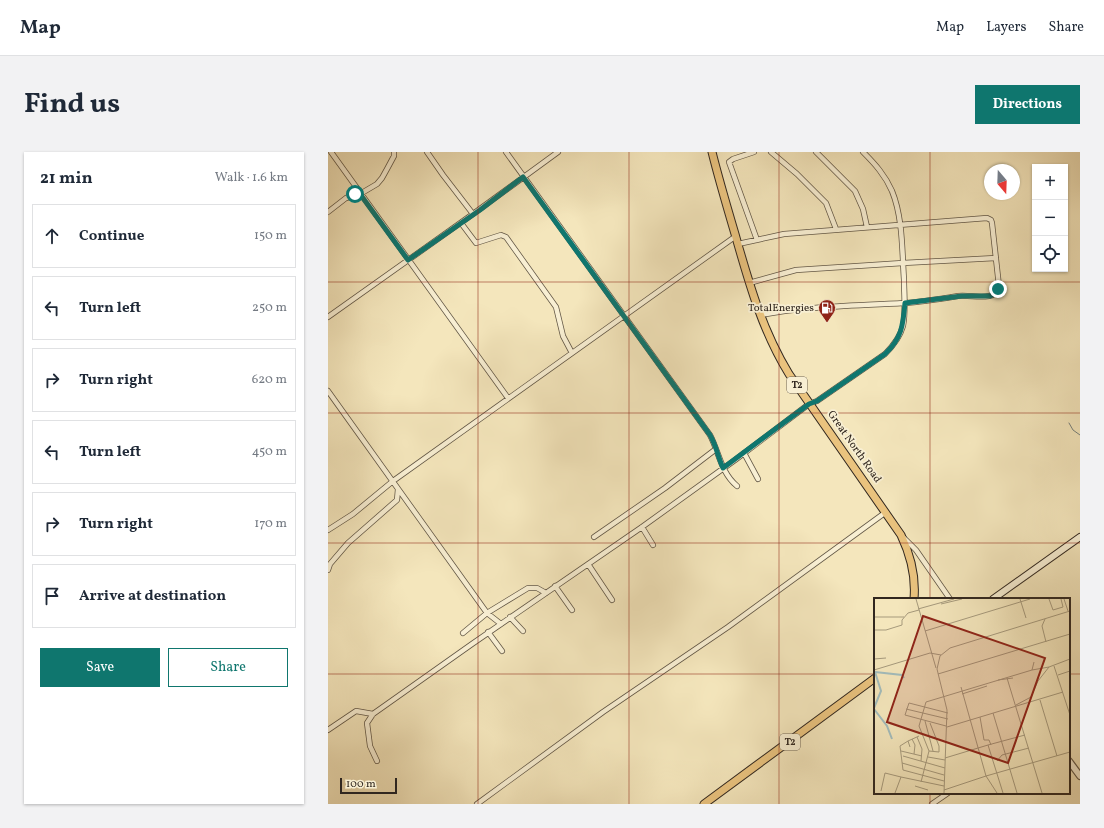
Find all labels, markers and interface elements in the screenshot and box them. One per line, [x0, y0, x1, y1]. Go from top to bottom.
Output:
text: Map [20, 15, 61, 41]
text: Map [936, 18, 964, 37]
text: Layers [986, 18, 1026, 37]
text: Share [1048, 18, 1084, 37]
text: Find us [24, 85, 120, 124]
button: Directions [975, 85, 1080, 124]
north arrow [984, 164, 1020, 200]
map controls [1032, 164, 1068, 272]
button: + [1032, 164, 1068, 200]
text: 21 min [40, 167, 93, 190]
text: Walk · 1.6 km [215, 169, 288, 187]
route start [346, 185, 364, 203]
button: − [1032, 200, 1068, 236]
icon: ahead [41, 225, 63, 247]
text: Continue [79, 226, 144, 247]
text: 150 m [254, 227, 287, 245]
button: locate [1032, 236, 1068, 272]
route end [989, 280, 1007, 298]
icon: left [41, 297, 63, 319]
text: Turn left [79, 298, 141, 319]
fuel station icon: TotalEnergies [817, 298, 837, 323]
text: 250 m [252, 299, 287, 317]
place label: TotalEnergies [748, 301, 814, 316]
icon: right [41, 369, 63, 391]
text: Turn right [79, 370, 153, 391]
text: 620 m [252, 371, 287, 389]
road number: T2 [787, 377, 807, 393]
street label: Great North Road [823, 408, 885, 486]
icon: left [41, 441, 63, 463]
text: Turn left [79, 442, 141, 463]
text: 450 m [252, 443, 287, 461]
icon: right [41, 513, 63, 535]
text: Turn right [79, 514, 153, 535]
text: 170 m [254, 515, 287, 533]
icon: arrive [41, 585, 63, 607]
text: Arrive at destination [79, 586, 226, 607]
inset map [874, 598, 1070, 794]
button: Save [40, 648, 160, 687]
button: Share [168, 648, 288, 687]
road number: T2 [780, 734, 800, 750]
scale bar [340, 776, 397, 795]
text: 100 m [346, 777, 376, 792]

